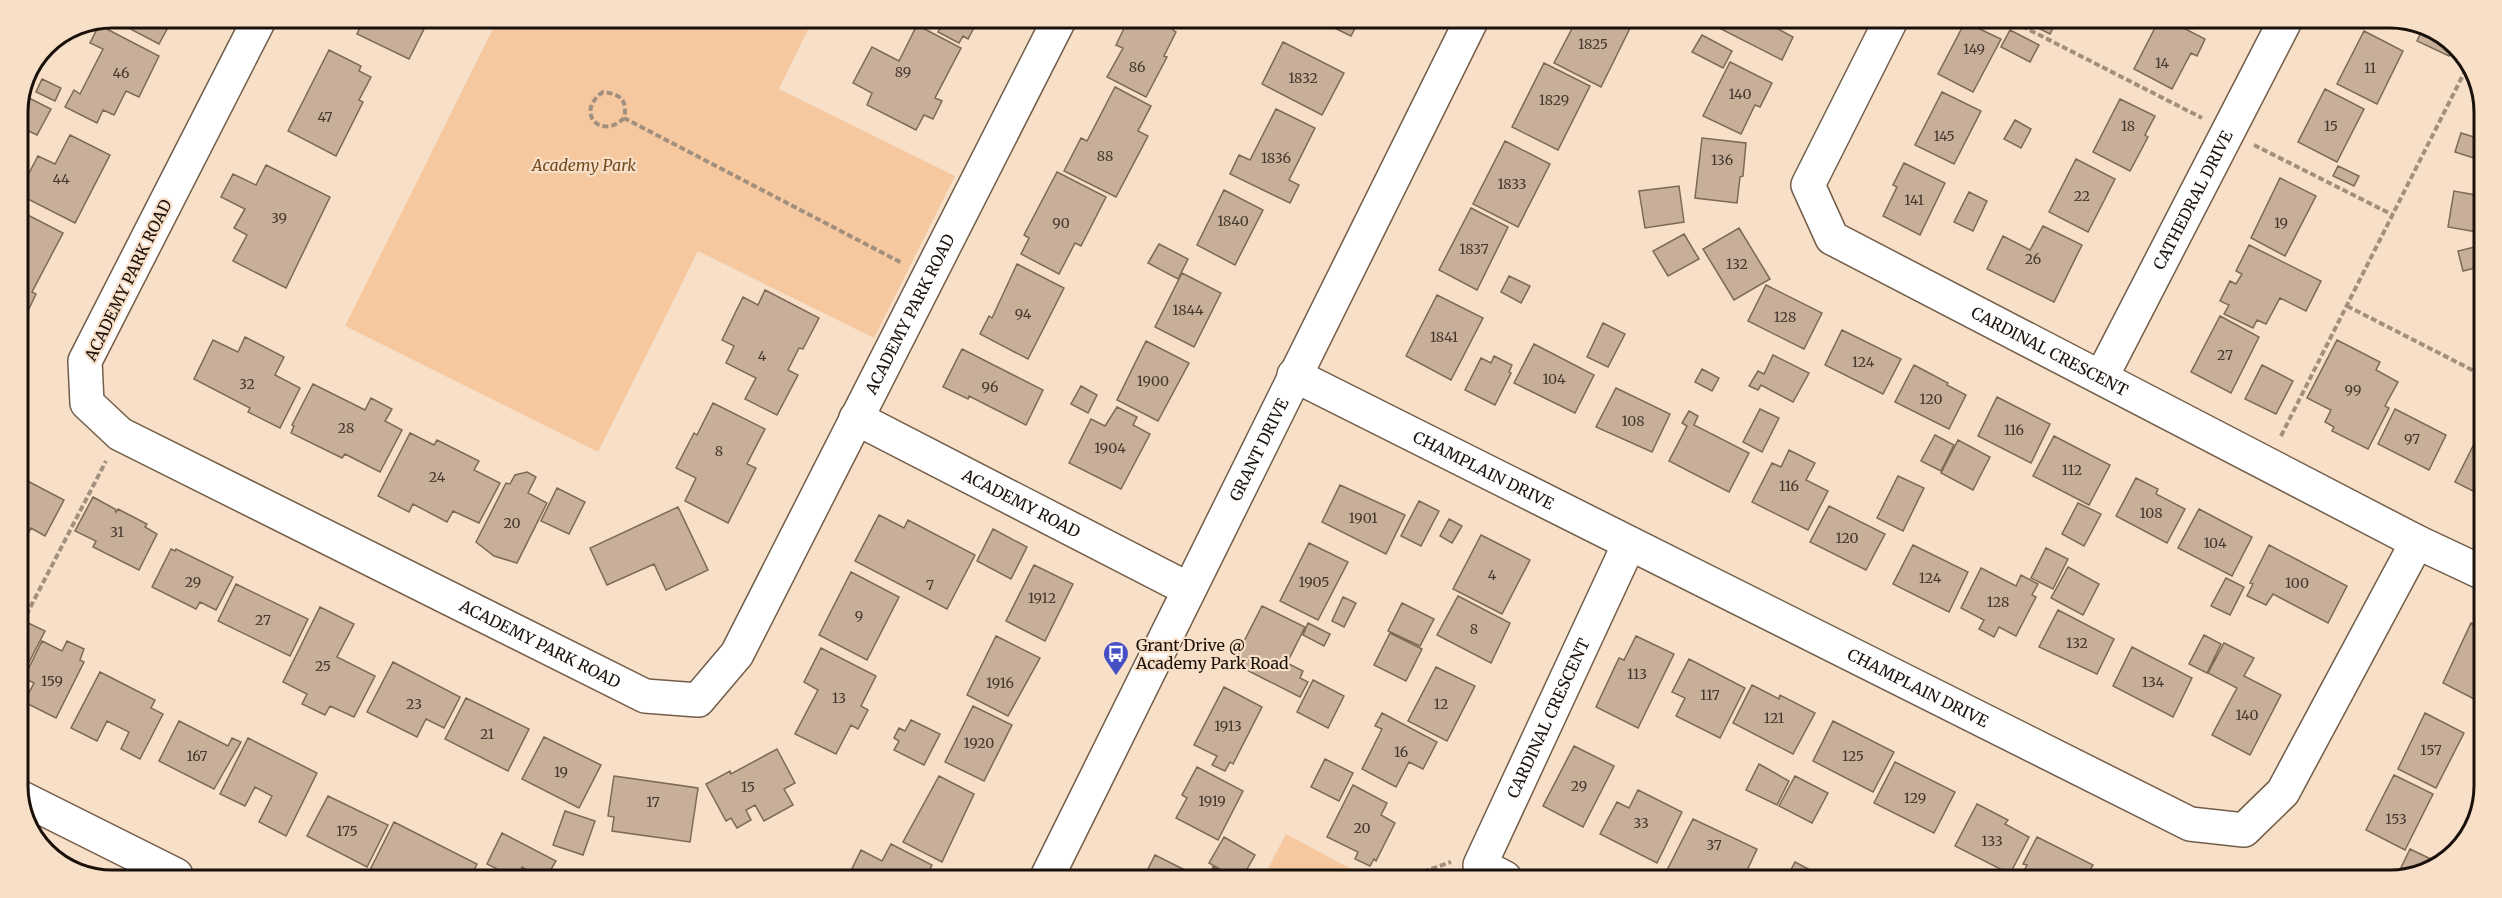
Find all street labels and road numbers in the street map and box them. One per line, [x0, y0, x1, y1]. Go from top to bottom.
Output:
street label: CATHEDRAL DRIVE [2149, 126, 2237, 273]
street label: ACADEMY PARK ROAD [80, 196, 176, 365]
street label: ACADEMY PARK ROAD [860, 230, 959, 398]
street label: CARDINAL CRESCENT [1968, 302, 2131, 400]
street label: GRANT DRIVE [1225, 394, 1293, 504]
street label: CHAMPLAIN DRIVE [1410, 426, 1558, 514]
street label: ACADEMY ROAD [958, 464, 1084, 542]
street label: ACADEMY PARK ROAD [456, 595, 624, 692]
street label: CARDINAL CRESCENT [1502, 635, 1594, 801]
street label: CHAMPLAIN DRIVE [1844, 644, 1993, 732]

